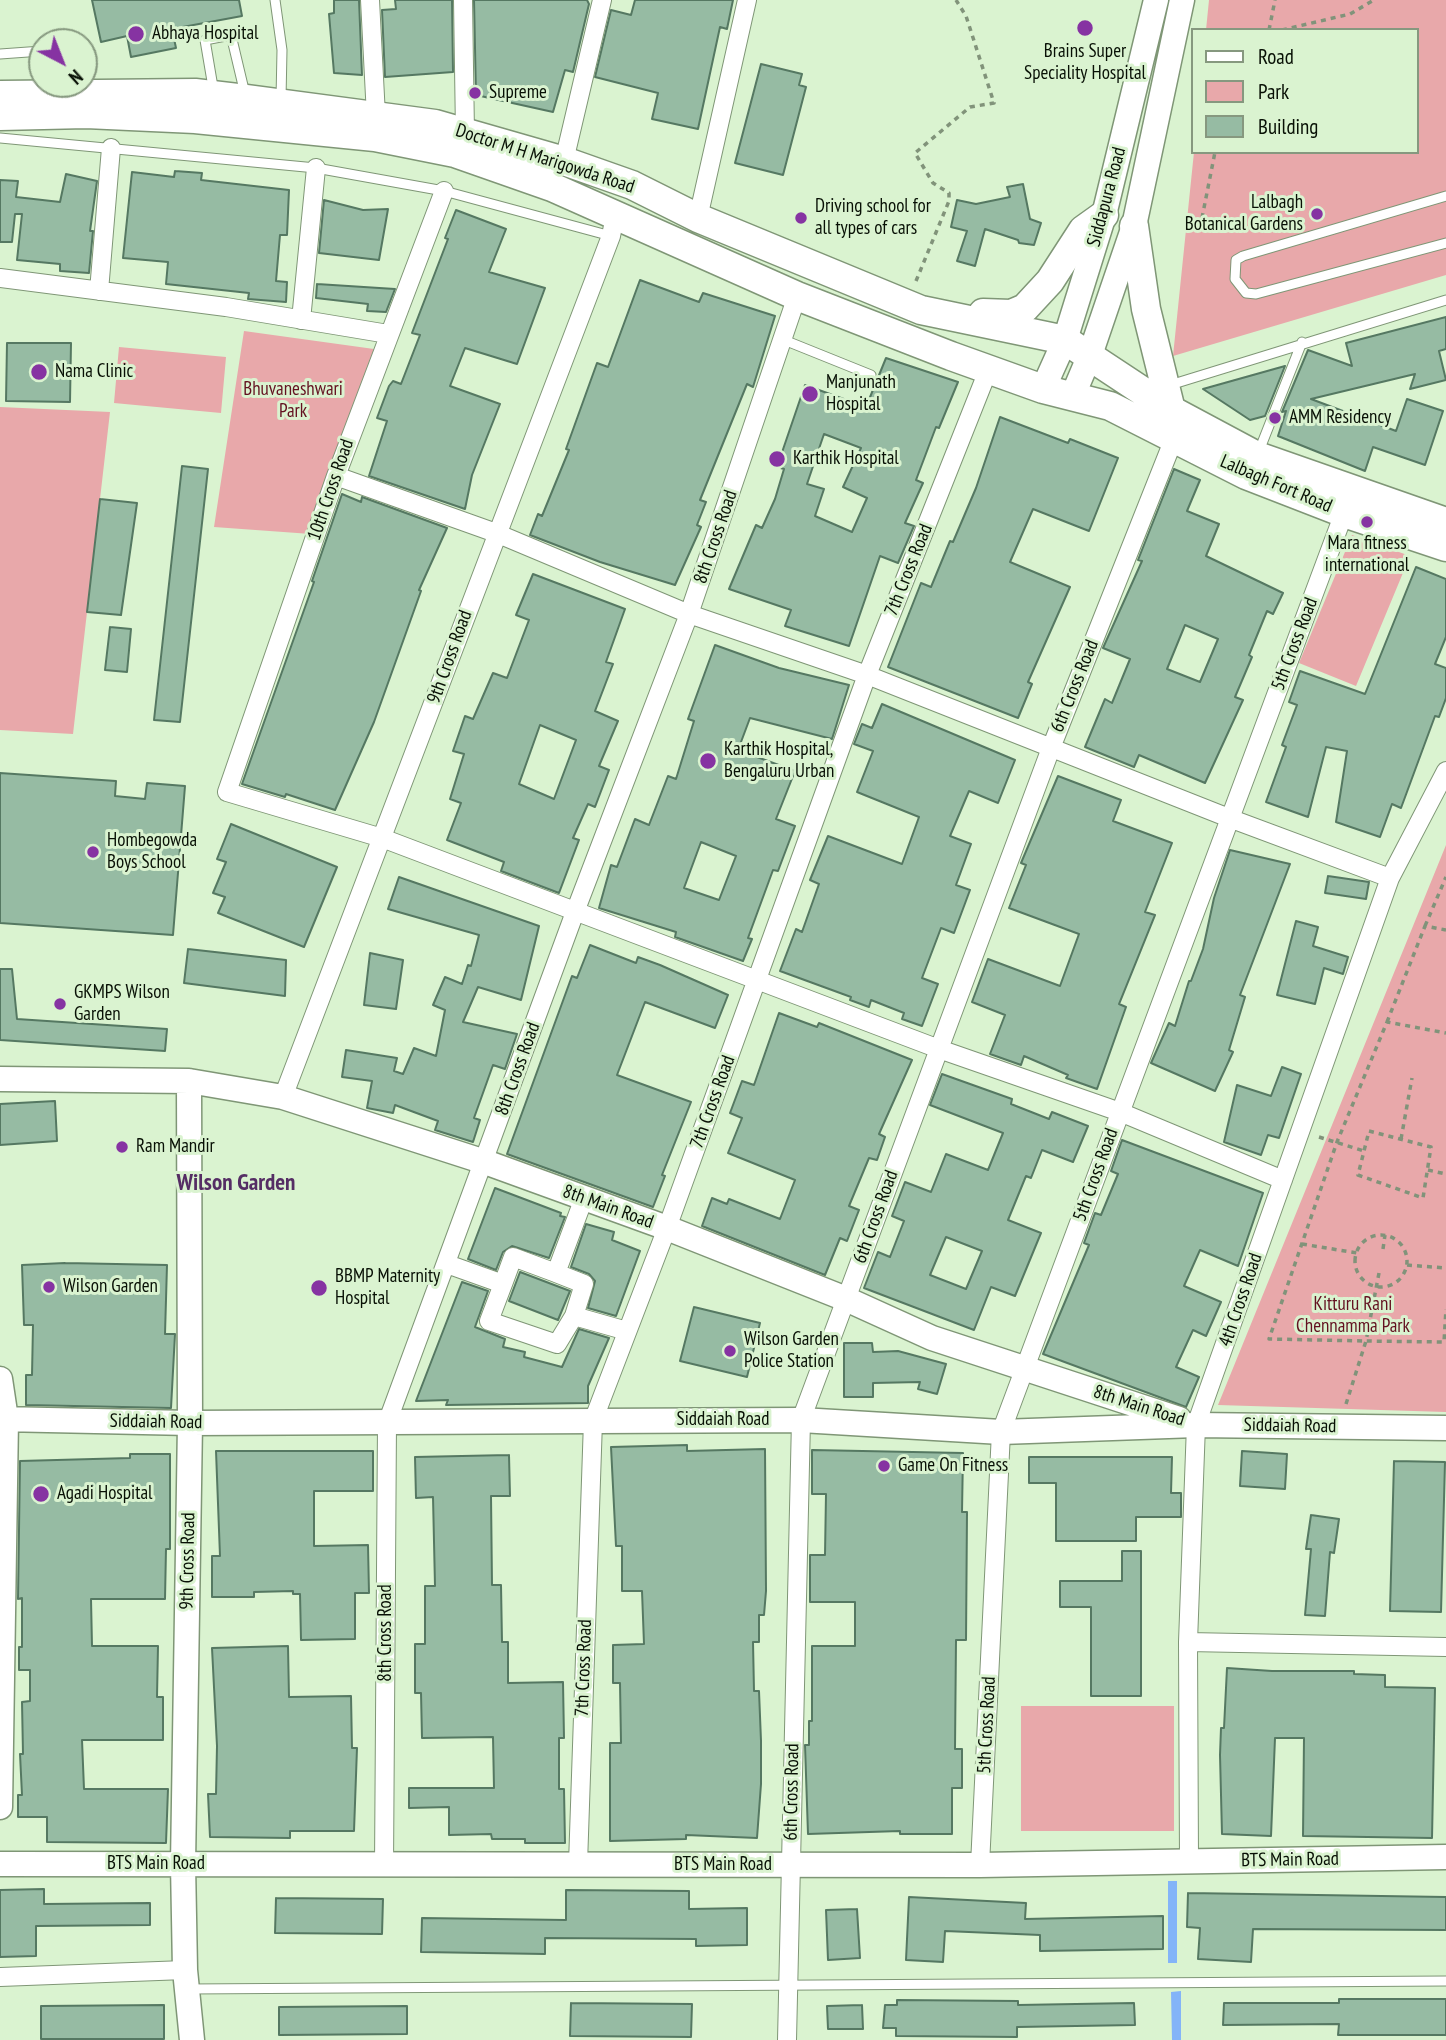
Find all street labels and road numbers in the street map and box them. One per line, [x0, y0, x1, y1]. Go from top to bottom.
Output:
street label: Doctor M H Marigowda Road [453, 119, 637, 199]
street label: Siddapura Road [1083, 145, 1131, 249]
street label: 10th Cross Road [303, 436, 359, 544]
street label: Lalbagh Fort Road [1217, 450, 1335, 518]
street label: 8th Cross Road [689, 487, 743, 587]
street label: 7th Cross Road [880, 521, 938, 619]
street label: 5th Cross Road [1267, 594, 1323, 694]
street label: 9th Cross Road [423, 607, 477, 707]
street label: 6th Cross Road [1046, 637, 1104, 735]
street label: 8th Cross Road [491, 1019, 545, 1119]
street label: 7th Cross Road [686, 1052, 740, 1152]
street label: 5th Cross Road [1069, 1125, 1123, 1225]
street label: 6th Cross Road [849, 1167, 903, 1267]
street label: 8th Main Road [560, 1180, 656, 1234]
street label: 4th Cross Road [1214, 1250, 1268, 1350]
street label: 8th Main Road [1090, 1381, 1188, 1431]
street label: Siddaiah Road [677, 1409, 769, 1431]
street label: Siddaiah Road [109, 1410, 203, 1434]
street label: Siddaiah Road [1243, 1414, 1337, 1438]
street label: 9th Cross Road [176, 1512, 200, 1610]
street label: 8th Cross Road [375, 1584, 397, 1682]
street label: 7th Cross Road [571, 1619, 597, 1717]
street label: 5th Cross Road [973, 1676, 1001, 1774]
street label: 6th Cross Road [780, 1743, 804, 1841]
street label: BTS Main Road [1241, 1848, 1339, 1872]
street label: BTS Main Road [107, 1853, 205, 1875]
street label: BTS Main Road [674, 1854, 772, 1876]

